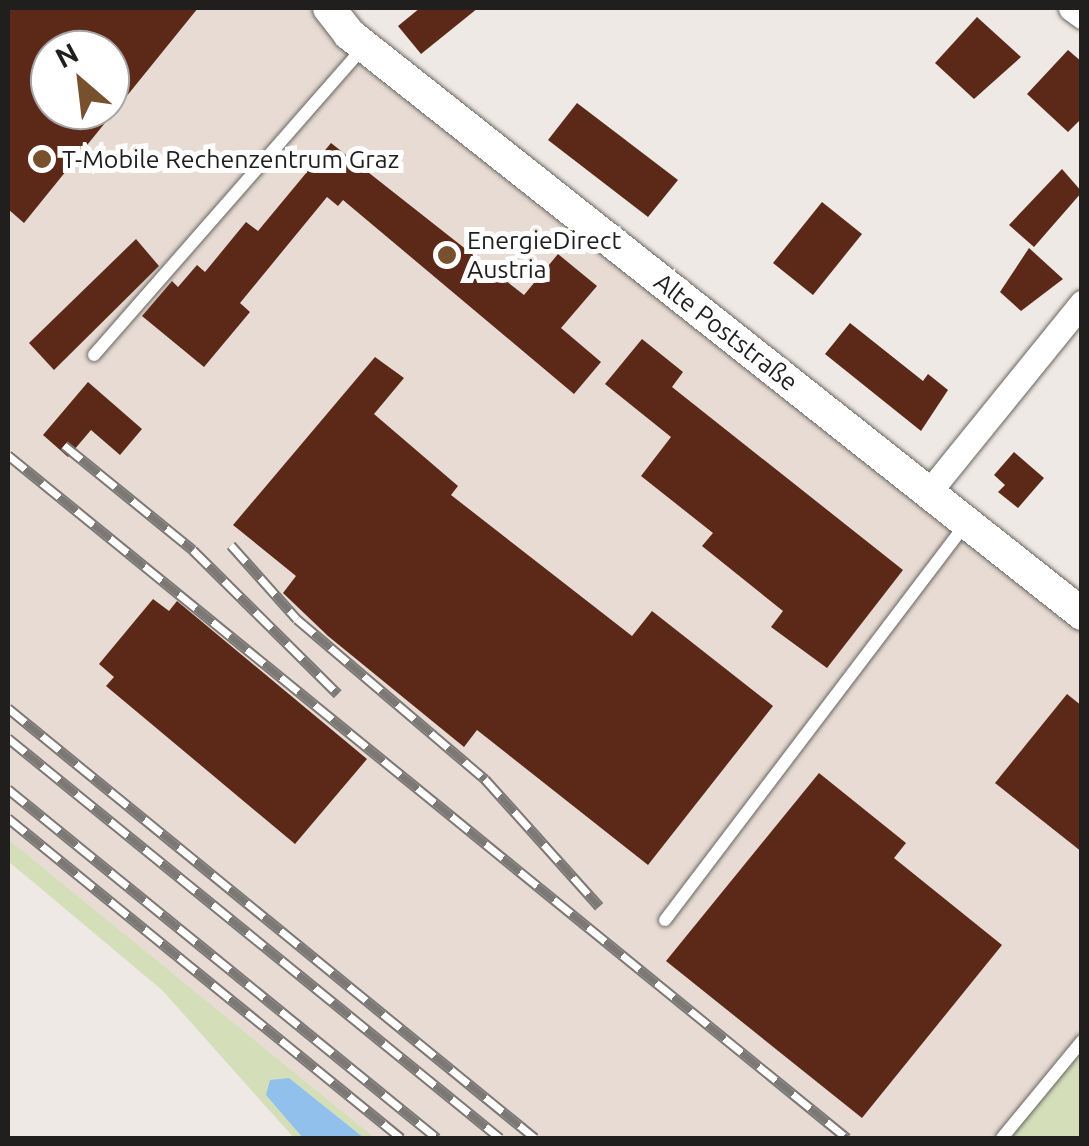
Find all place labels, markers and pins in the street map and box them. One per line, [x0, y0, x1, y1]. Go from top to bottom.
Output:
place label: T-Mobile Rechenzentrum Graz [62, 144, 399, 174]
marker: T-Mobile Rechenzentrum Graz [31, 148, 53, 170]
place label: EnergieDirect Austria [467, 226, 621, 285]
marker: EnergieDirect Austria [436, 244, 458, 266]

